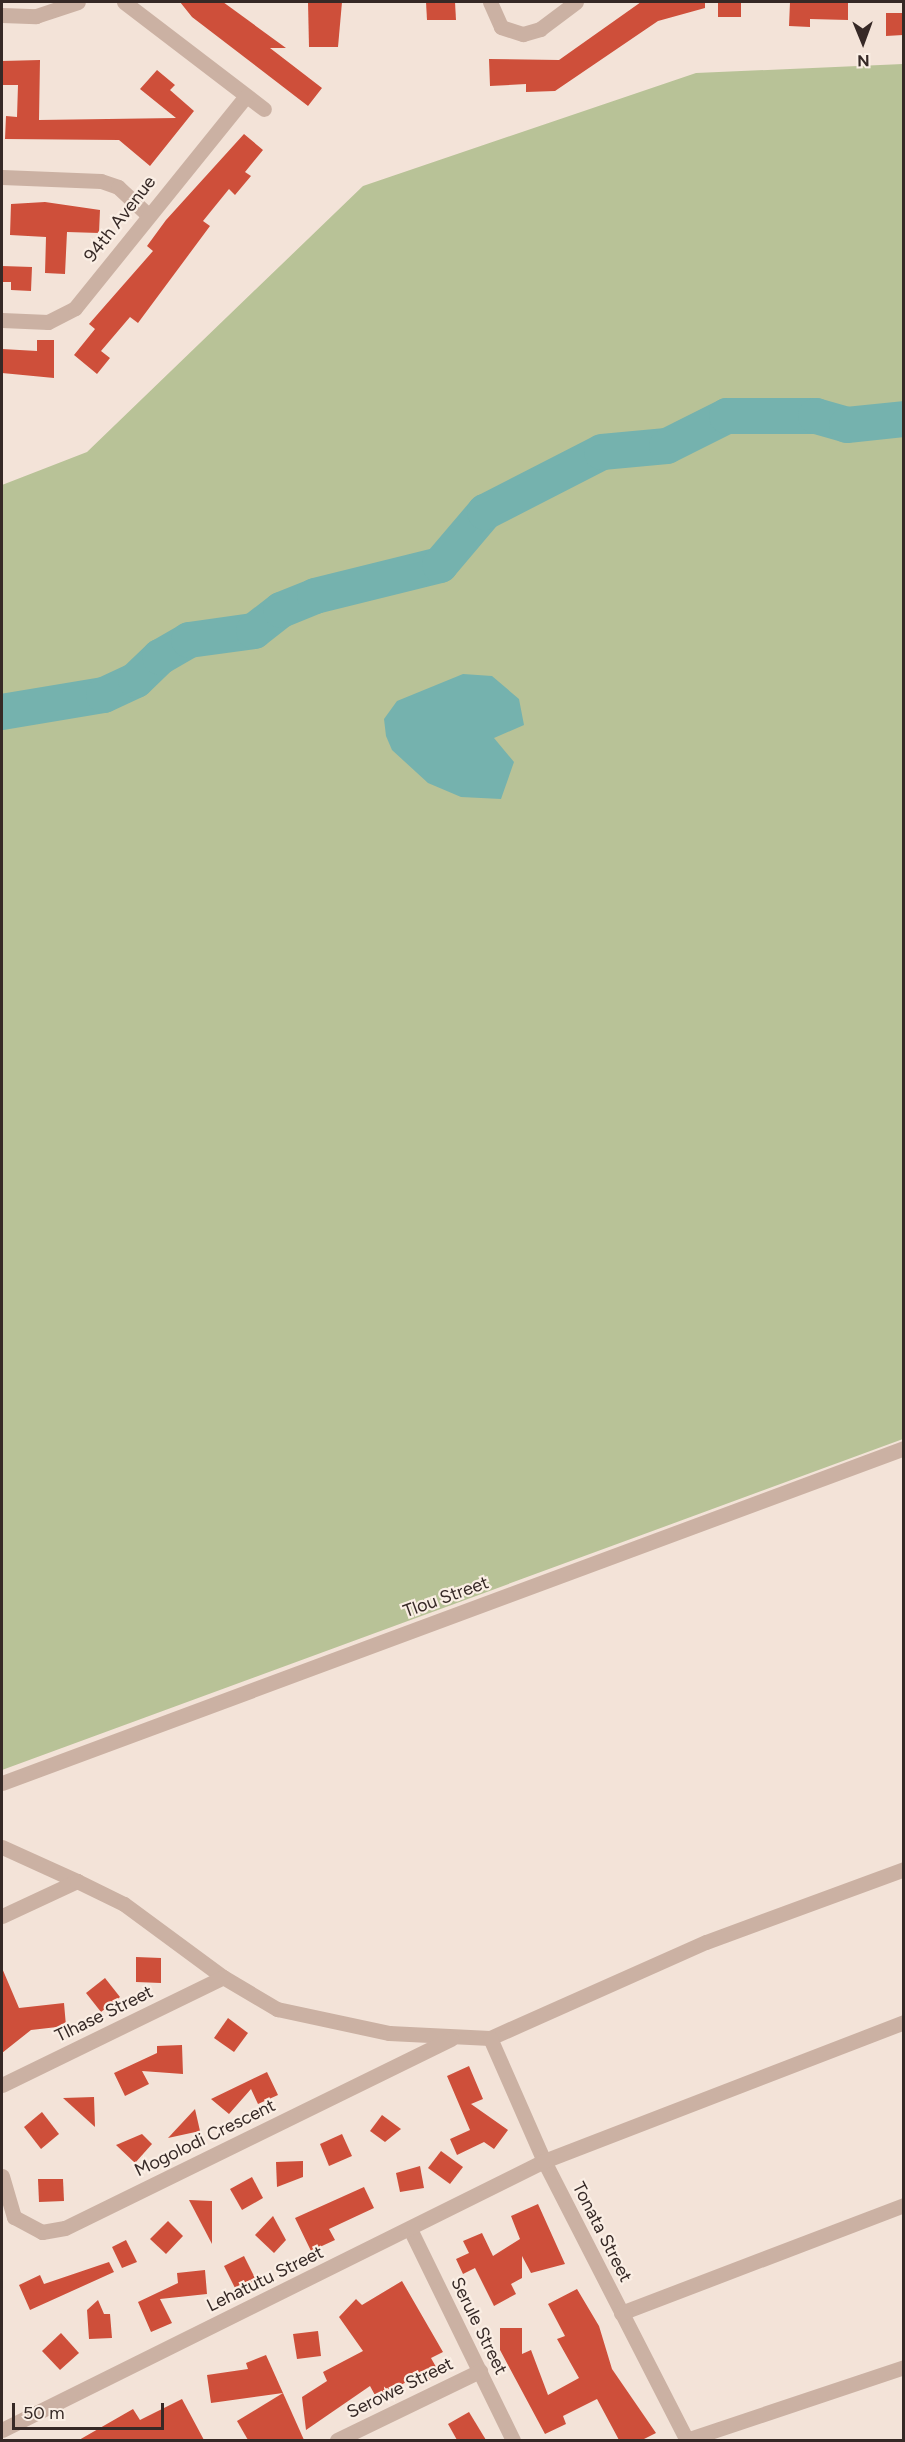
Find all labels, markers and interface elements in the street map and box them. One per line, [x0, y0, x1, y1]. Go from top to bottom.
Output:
north arrow [833, 12, 893, 72]
text: N [857, 51, 870, 70]
street label: 94th Avenue [80, 172, 160, 266]
street label: Tlou Street [400, 1572, 492, 1622]
street label: Tlhase Street [52, 1981, 156, 2047]
street label: Mogolodi Crescent [131, 2095, 279, 2181]
street label: Tonata Street [568, 2178, 636, 2286]
street label: Lehatutu Street [203, 2241, 327, 2317]
street label: Serule Street [446, 2274, 512, 2378]
street label: Serowe Street [343, 2353, 457, 2423]
scale bar [15, 2391, 166, 2429]
text: 50 m [23, 2402, 65, 2424]

